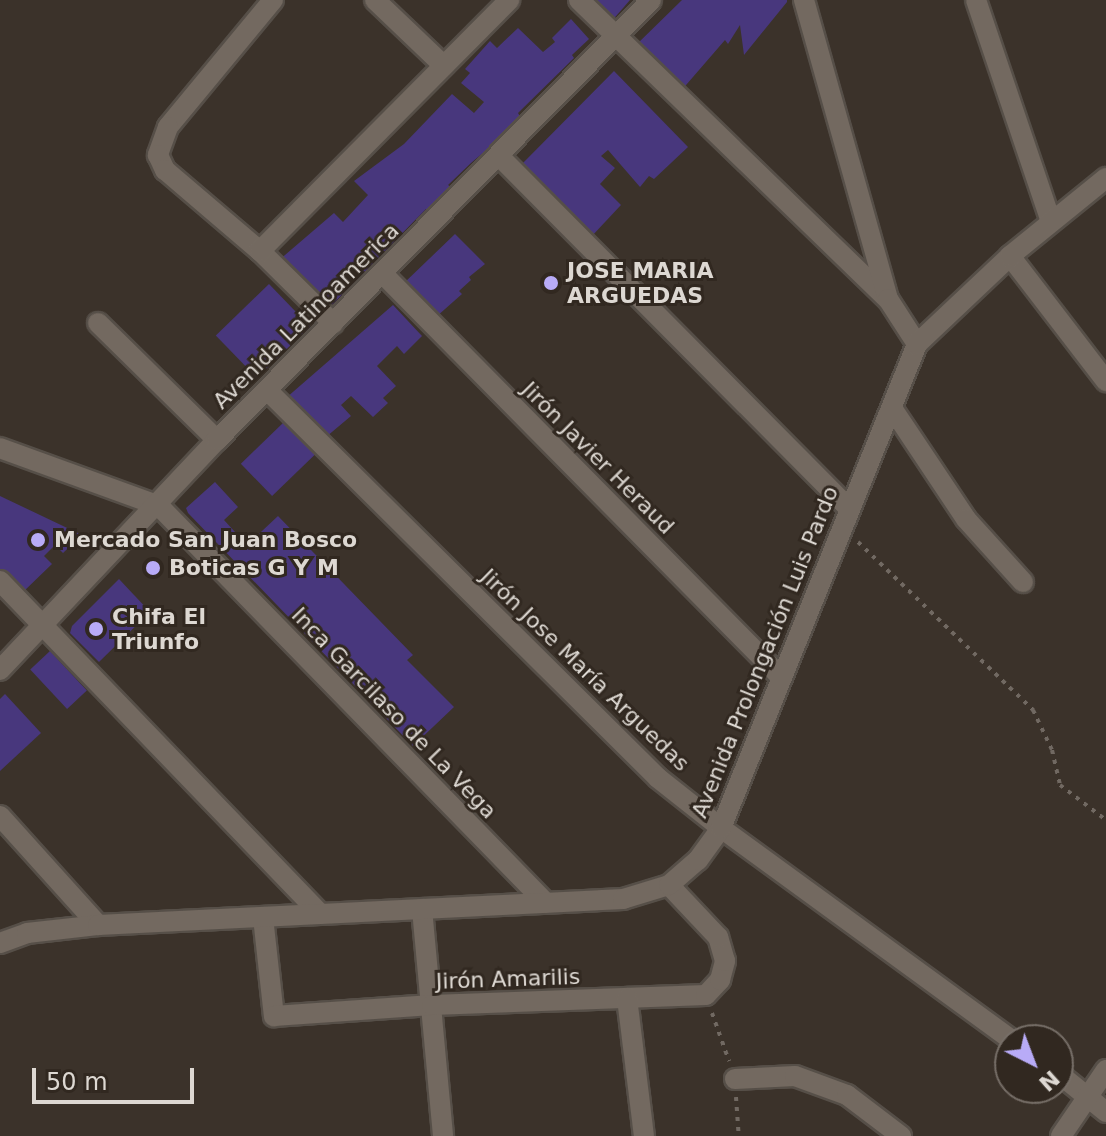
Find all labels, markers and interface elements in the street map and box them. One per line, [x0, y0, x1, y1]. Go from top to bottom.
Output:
street label: Avenida Latinoamerica [208, 218, 404, 414]
place label: JOSE MARIA ARGUEDAS [567, 257, 713, 308]
marker: JOSE MARIA ARGUEDAS [542, 274, 560, 292]
street label: Jirón Javier Heraud [516, 376, 680, 540]
street label: Avenida Prolongación Luis Pardo [686, 482, 844, 822]
place label: Mercado San Juan Bosco [54, 527, 357, 553]
marker: Mercado San Juan Bosco [29, 531, 47, 549]
place label: Boticas G Y M [169, 555, 339, 581]
marker: Boticas G Y M [144, 559, 162, 577]
street label: Jirón Jose María Arguedas [475, 563, 695, 777]
street label: Inca Garcilaso de La Vega [286, 602, 502, 824]
place label: Chifa El Triunfo [112, 603, 206, 654]
marker: Chifa El Triunfo [87, 620, 105, 638]
street label: Jirón Amarilis [435, 963, 581, 995]
north arrow [994, 1024, 1074, 1104]
scale bar [36, 1052, 198, 1102]
text: N [1034, 1065, 1064, 1096]
text: 50 m [46, 1068, 108, 1096]

